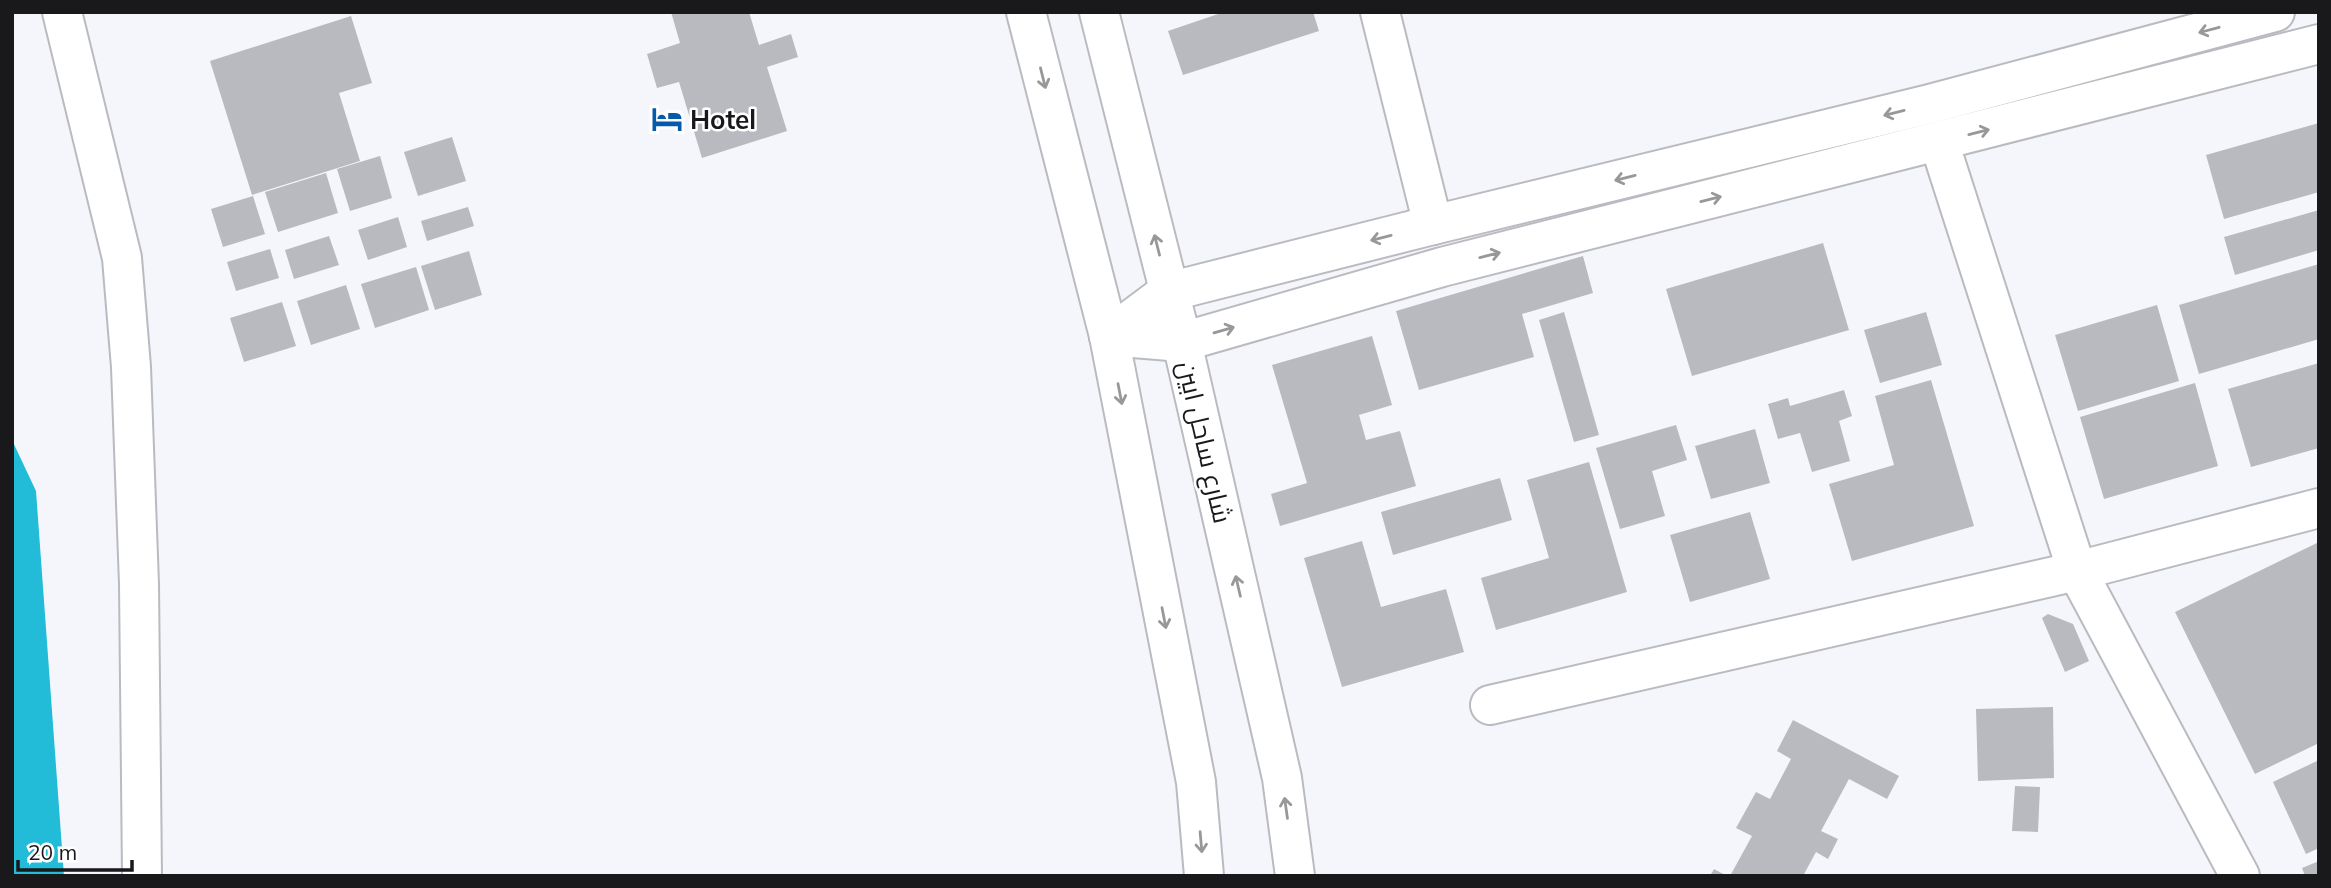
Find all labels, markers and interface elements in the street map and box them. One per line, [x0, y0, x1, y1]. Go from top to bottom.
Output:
one-way arrow [2198, 24, 2221, 37]
one-way arrow [1037, 66, 1050, 89]
hotel icon: Hotel [650, 102, 684, 136]
place label: Hotel [690, 103, 756, 136]
one-way arrow [1883, 107, 1906, 120]
one-way arrow [1968, 124, 1990, 137]
one-way arrow [1614, 172, 1637, 185]
one-way arrow [1699, 192, 1722, 205]
one-way arrow [1370, 232, 1392, 245]
one-way arrow [1150, 234, 1163, 257]
one-way arrow [1478, 248, 1501, 261]
one-way arrow [1213, 322, 1235, 335]
street label: شارع ساحل ابين [1169, 358, 1240, 527]
one-way arrow [1114, 382, 1128, 405]
one-way arrow [1230, 575, 1244, 598]
one-way arrow [1158, 606, 1171, 629]
one-way arrow [1279, 797, 1292, 820]
scale bar [18, 828, 131, 872]
one-way arrow [1195, 830, 1208, 853]
text: 20 m [28, 839, 77, 865]

